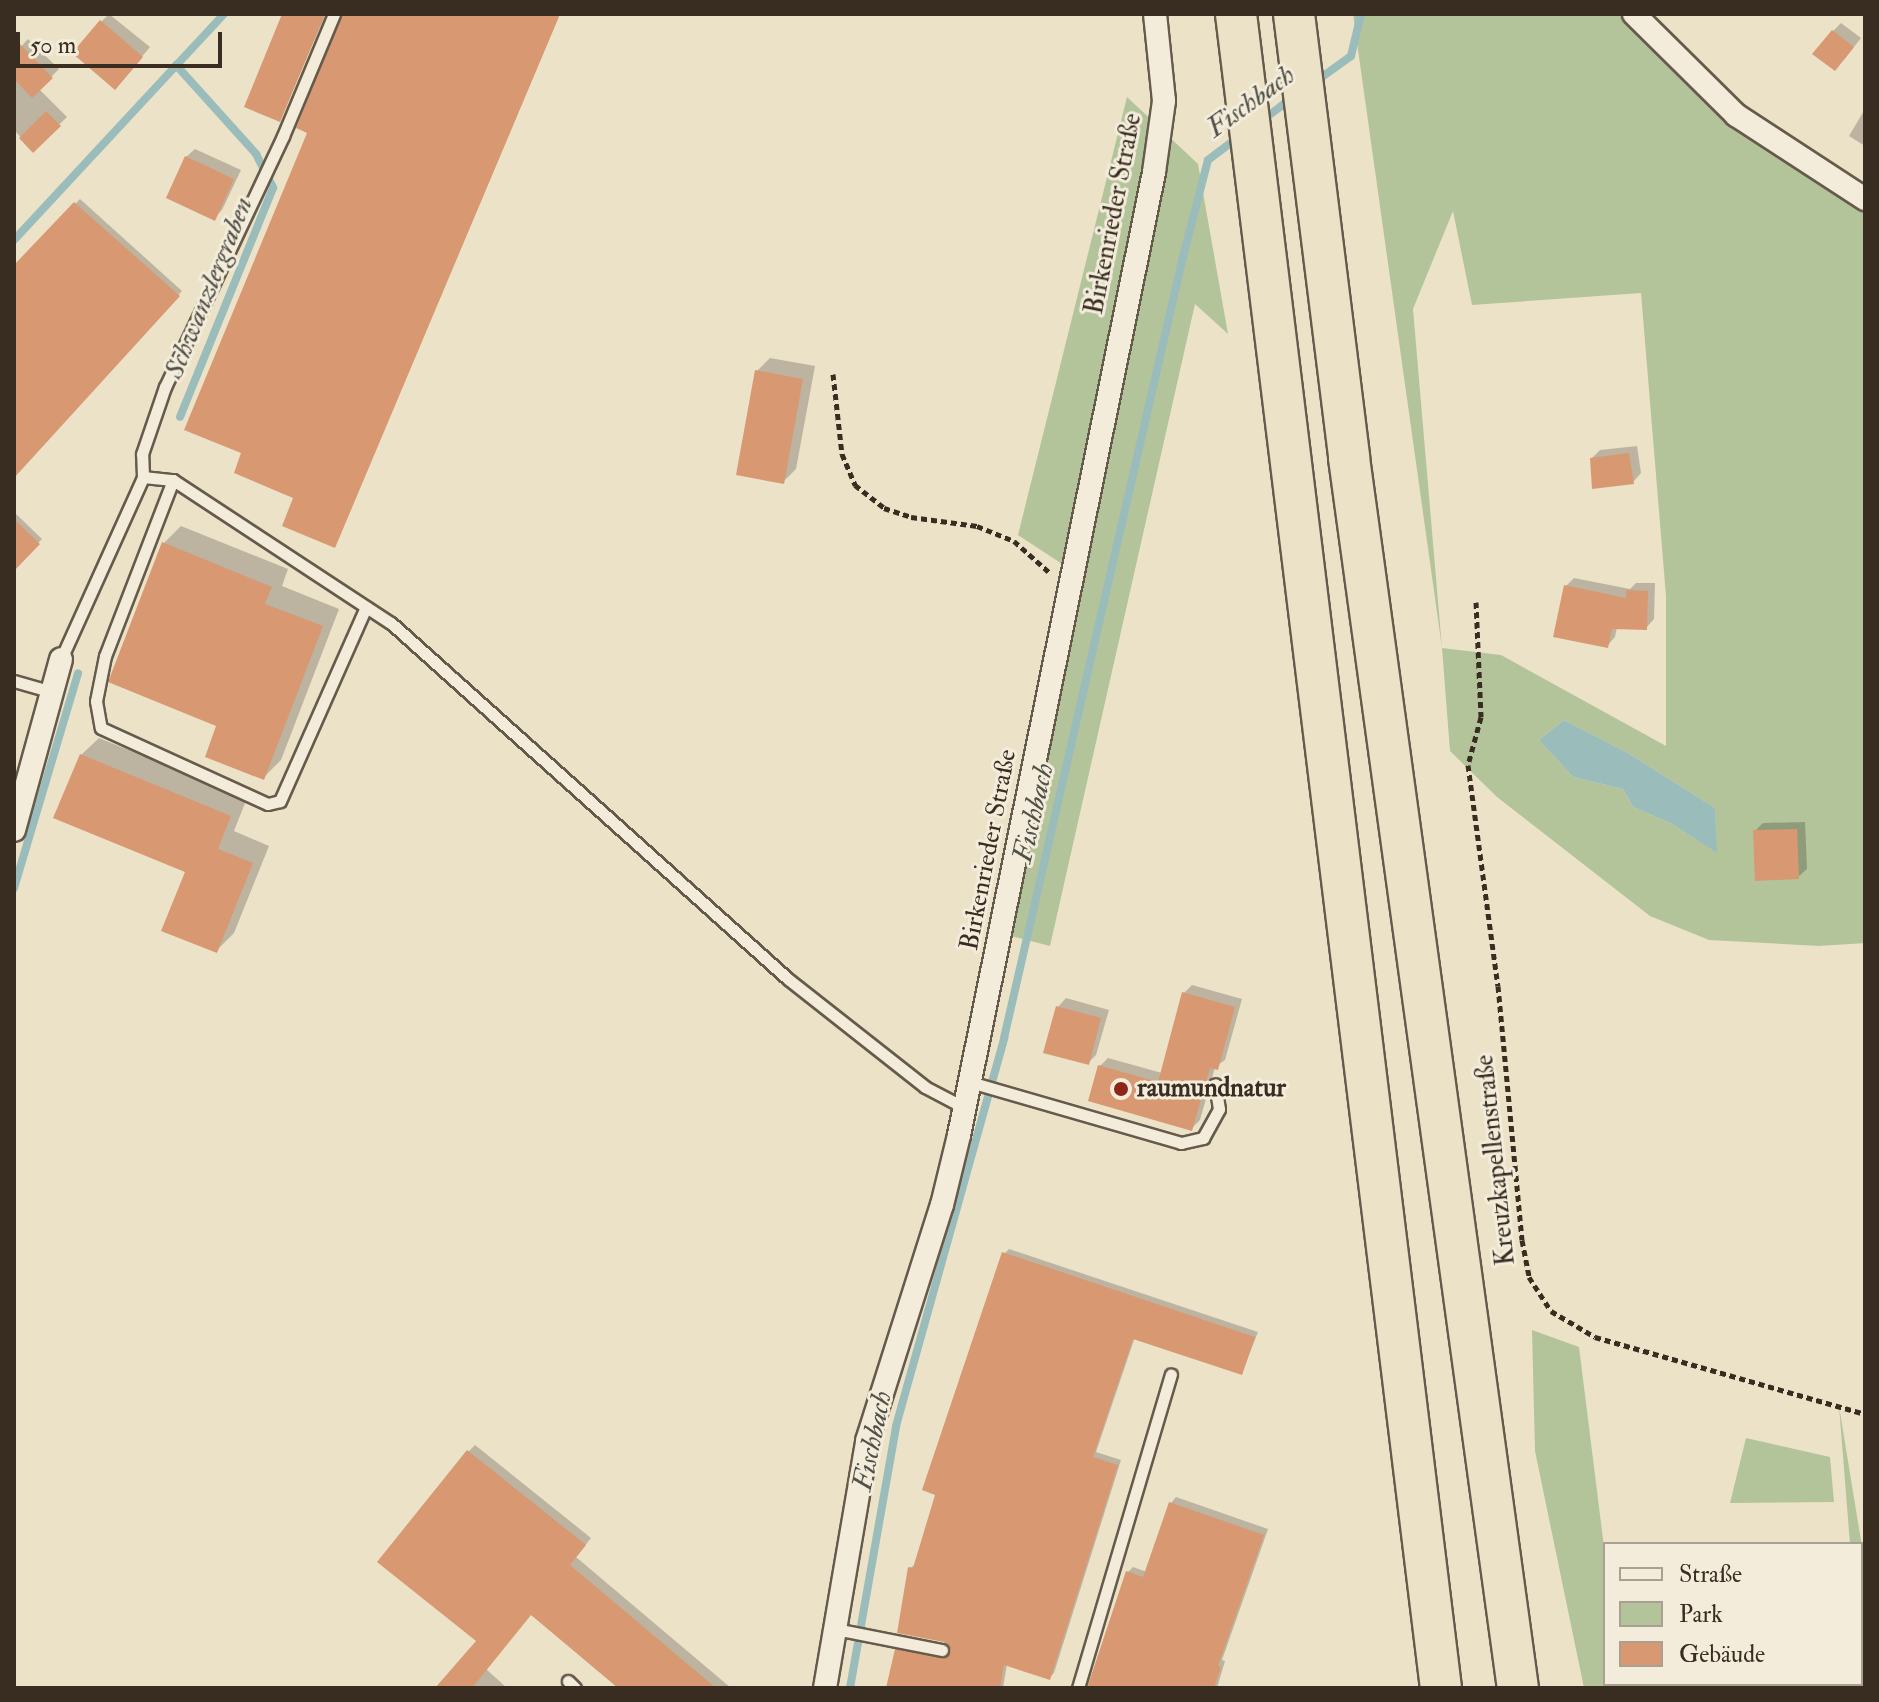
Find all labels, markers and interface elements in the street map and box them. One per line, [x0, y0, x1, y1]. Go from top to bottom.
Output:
scale bar [20, 16, 226, 66]
text: 50 m [30, 30, 76, 61]
water label: Fischbach [1200, 59, 1302, 145]
street label: Birkenrieder Straße [1079, 111, 1149, 317]
water label: Schwanzlergraben [157, 192, 261, 384]
street label: Birkenrieder Straße [954, 747, 1024, 953]
water label: Fischbach [1006, 760, 1062, 866]
street label: Kreuzkapellenstraße [1469, 1053, 1523, 1267]
place label: raumundnatur [1137, 1073, 1286, 1105]
marker: raumundnatur [1112, 1080, 1130, 1098]
water label: Fischbach [846, 1388, 900, 1494]
legend [1603, 1542, 1863, 1686]
text: Straße [1679, 1559, 1742, 1590]
text: Park [1679, 1599, 1723, 1630]
text: Gebäude [1679, 1639, 1765, 1670]

